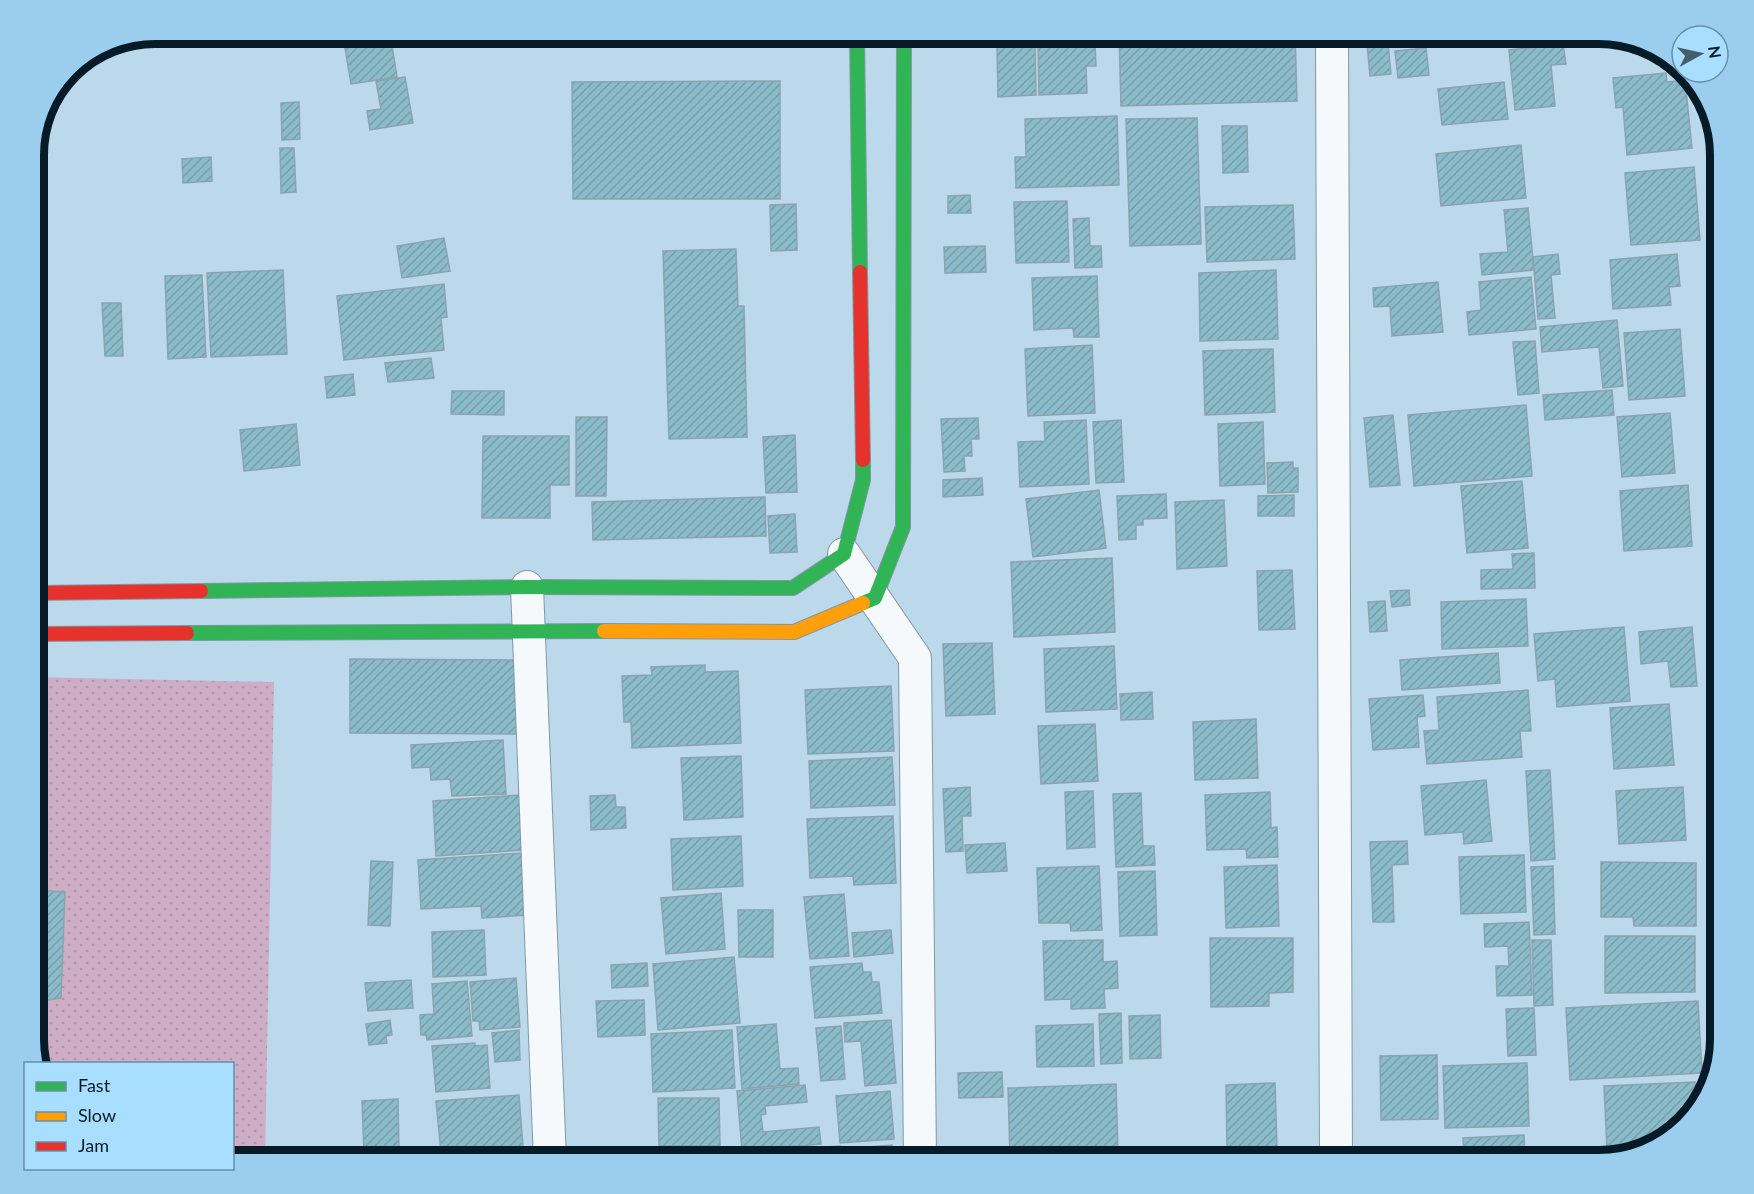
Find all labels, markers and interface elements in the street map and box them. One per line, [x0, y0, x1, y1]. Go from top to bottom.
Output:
north arrow [1670, 24, 1730, 84]
text: N [1705, 44, 1726, 59]
legend [24, 1062, 234, 1170]
text: Fast [78, 1074, 111, 1096]
text: Slow [78, 1104, 116, 1126]
text: Jam [78, 1134, 109, 1156]

